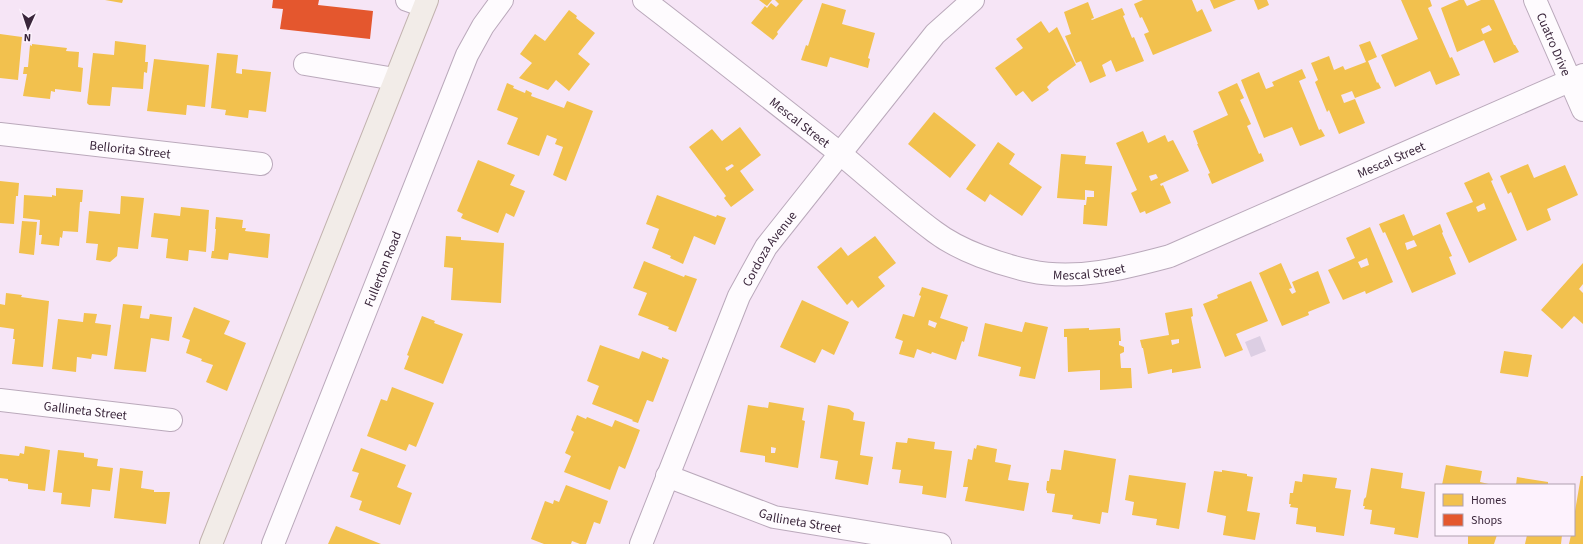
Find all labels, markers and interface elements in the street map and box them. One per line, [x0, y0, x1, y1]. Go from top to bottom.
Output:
north arrow [8, 8, 48, 48]
street label: Cuatro Drive [1532, 10, 1575, 79]
text: N [23, 30, 32, 45]
street label: Mescal Street [765, 93, 834, 153]
street label: Bellorita Street [89, 136, 172, 164]
street label: Mescal Street [1355, 137, 1429, 183]
street label: Cordoza Avenue [738, 207, 801, 290]
street label: Fullerton Road [360, 229, 406, 310]
street label: Mescal Street [1053, 259, 1127, 285]
street label: Gallineta Street [43, 397, 129, 425]
legend [1435, 484, 1575, 536]
text: Homes [1471, 492, 1506, 509]
street label: Gallineta Street [756, 504, 843, 538]
text: Shops [1471, 512, 1502, 529]

